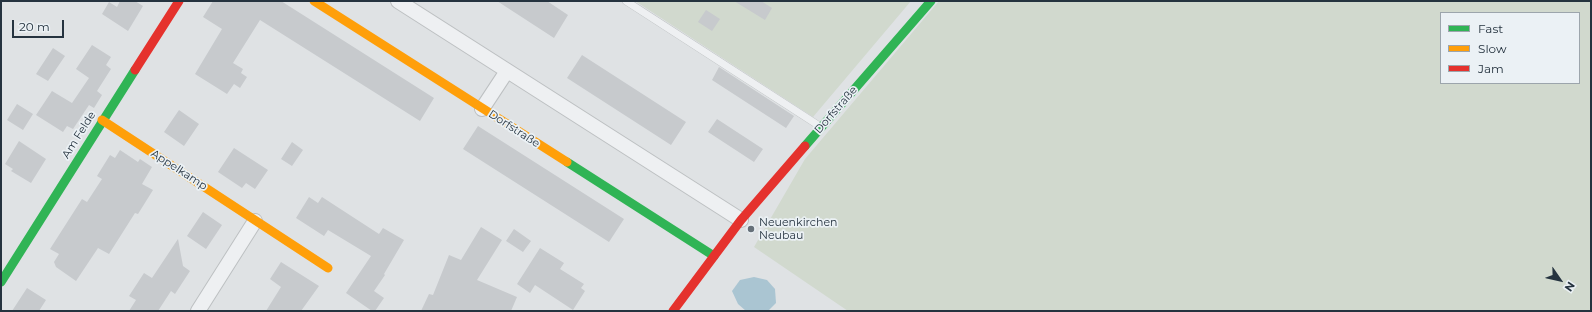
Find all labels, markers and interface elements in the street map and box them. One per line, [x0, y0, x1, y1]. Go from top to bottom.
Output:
scale bar [14, 12, 66, 38]
legend [1440, 12, 1580, 84]
text: 20 m [19, 19, 50, 34]
text: Fast [1478, 21, 1503, 36]
text: Slow [1478, 41, 1507, 56]
text: Jam [1478, 61, 1504, 76]
street label: Dorfstraße [812, 84, 860, 136]
street label: Dorfstraße [486, 108, 542, 150]
street label: Am Felde [59, 109, 99, 161]
street label: Appelkamp [148, 147, 210, 193]
place label: Neuenkirchen Neubau [759, 216, 837, 242]
marker: Neuenkirchen Neubau [746, 224, 756, 234]
north arrow [1540, 260, 1580, 300]
text: N [1562, 279, 1578, 294]

